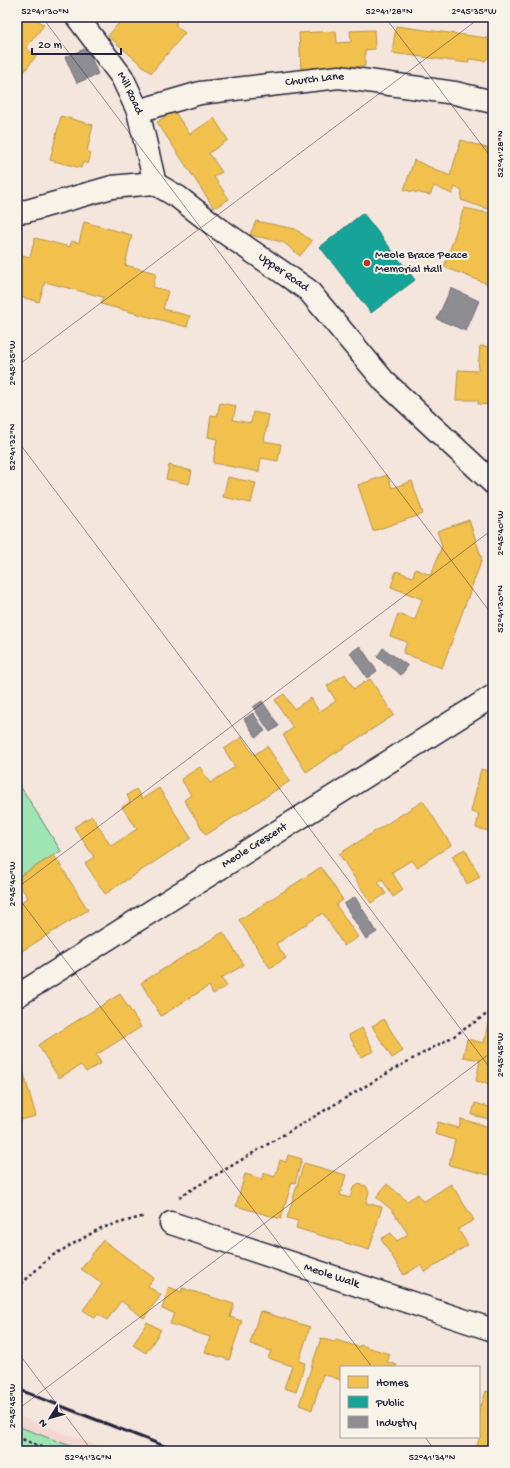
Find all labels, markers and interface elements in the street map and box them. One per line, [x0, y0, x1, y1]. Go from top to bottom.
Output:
text: 52°41'30"N [21, 6, 69, 18]
text: 52°41'28"N [365, 6, 413, 18]
text: 2°45'35"W [451, 6, 497, 18]
scale bar [32, 30, 121, 56]
text: 20 m [38, 39, 63, 53]
street label: Mill Road [114, 69, 146, 118]
street label: Church Lane [284, 70, 346, 90]
text: 52°41'28"N [495, 130, 507, 178]
place label: Meole Brace Peace Memorial Hall [375, 249, 468, 277]
street label: Upper Road [255, 251, 312, 296]
marker: Meole Brace Peace Memorial Hall [362, 258, 372, 268]
text: 2°45'35"W [7, 340, 19, 386]
text: 52°41'32"N [7, 423, 19, 470]
text: 2°45'40"W [495, 510, 507, 556]
text: 52°41'30"N [495, 585, 507, 633]
street label: Meole Crescent [219, 820, 291, 872]
text: 2°45'40"W [7, 861, 19, 907]
text: 2°45'45"W [495, 1032, 507, 1077]
street label: Meole Walk [302, 1261, 362, 1292]
legend [340, 1366, 480, 1438]
text: Homes [376, 1377, 409, 1391]
text: 2°45'45"W [7, 1383, 19, 1428]
text: Public [375, 1397, 405, 1411]
north arrow [30, 1398, 70, 1438]
text: N [37, 1416, 51, 1429]
text: Industry [376, 1417, 417, 1431]
text: 52°41'36"N [65, 1452, 112, 1464]
text: 52°41'34"N [409, 1452, 456, 1464]

